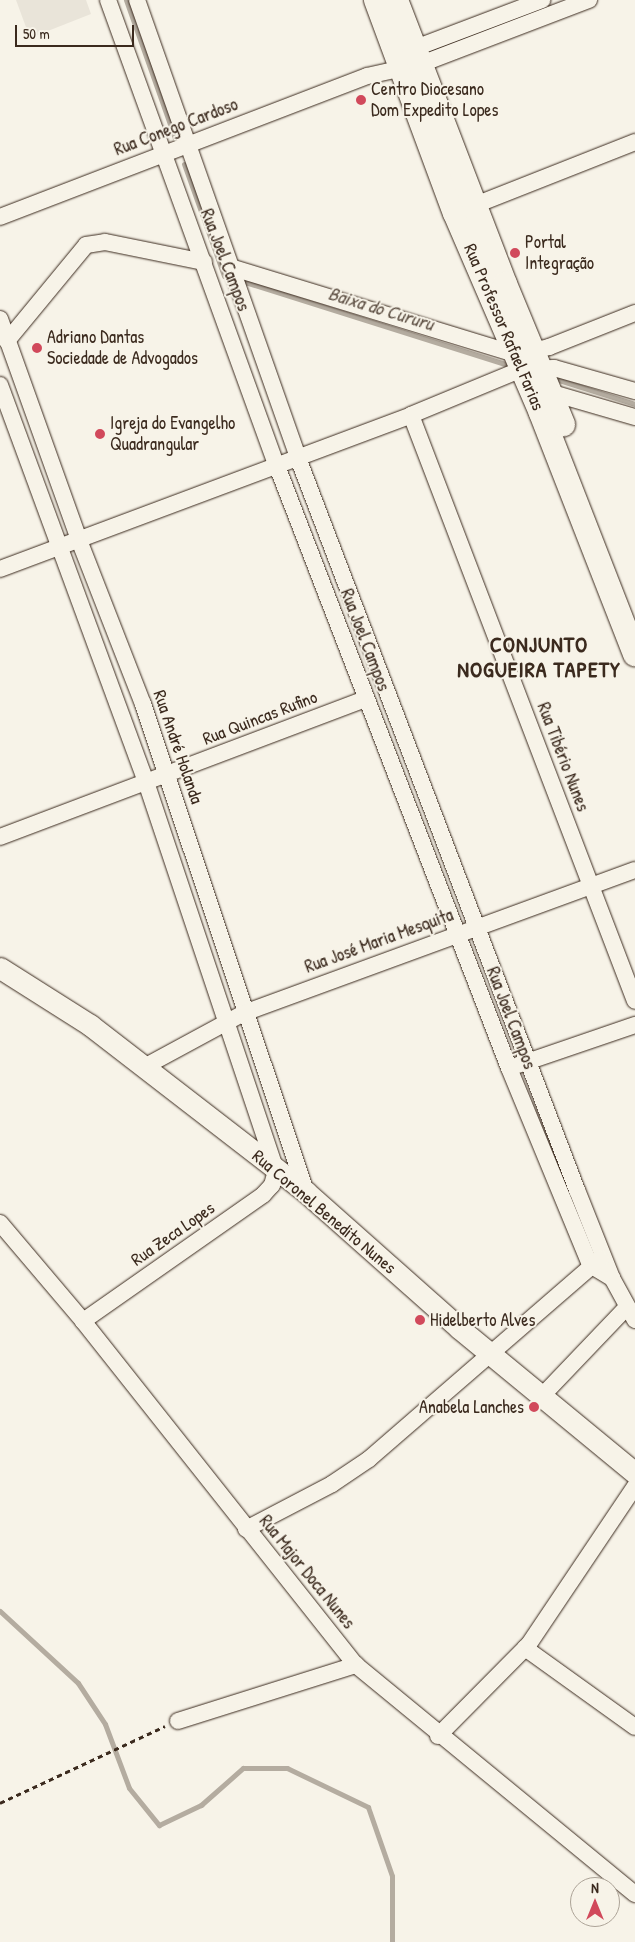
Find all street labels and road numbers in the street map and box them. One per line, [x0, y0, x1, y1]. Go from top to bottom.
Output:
street label: Rua Conego Cardoso [111, 93, 241, 161]
street label: Rua Joel Campos [196, 206, 254, 314]
street label: Rua Professor Rafael Farias [459, 240, 549, 414]
street label: Rua Joel Campos [336, 586, 394, 694]
street label: Rua Quincas Rufino [200, 686, 320, 750]
street label: Rua André Holanda [149, 687, 207, 807]
street label: Rua Tibério Nunes [532, 699, 594, 815]
street label: Rua José Maria Mesquita [302, 904, 456, 978]
street label: Rua Joel Campos [482, 964, 540, 1072]
street label: Rua Coronel Benedito Nunes [248, 1145, 400, 1279]
street label: Rua Zeca Lopes [127, 1197, 219, 1271]
street label: Rua Major Doca Nunes [255, 1511, 359, 1633]

